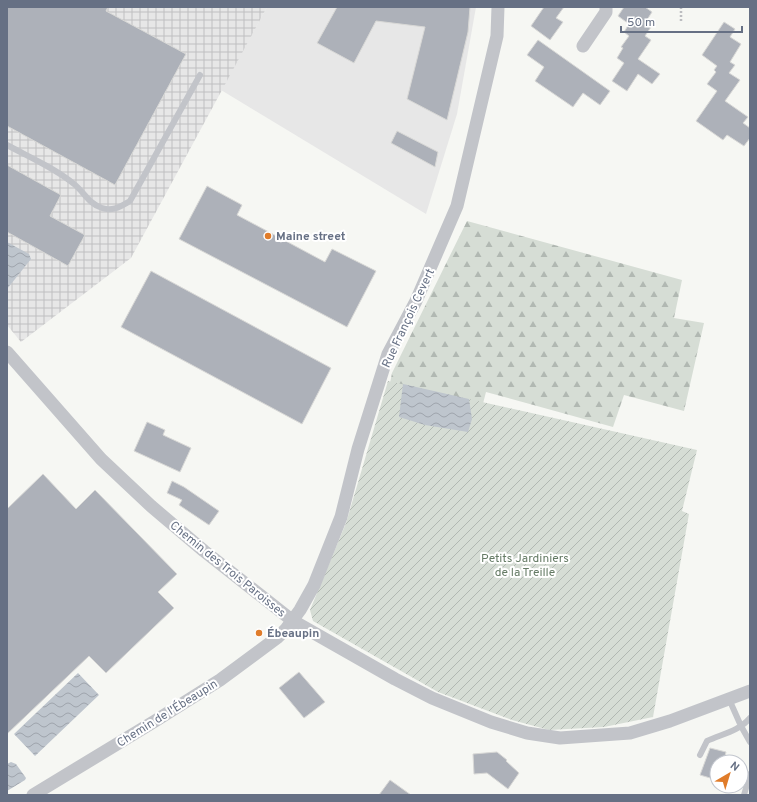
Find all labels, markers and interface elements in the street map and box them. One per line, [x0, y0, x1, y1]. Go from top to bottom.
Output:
scale bar [621, 8, 742, 34]
text: 50 m [627, 15, 655, 31]
place label: Maine street [276, 229, 346, 245]
marker: Maine street [263, 231, 273, 241]
street label: Rue François Cevert [379, 266, 439, 371]
street label: Chemin des Trois Paroisses [166, 518, 289, 622]
park label: Petits Jardiniers de la Treille [481, 551, 569, 581]
place label: Ébeaupin [267, 626, 319, 642]
marker: Ébeaupin [254, 628, 264, 638]
street label: Chemin de l'Ébeaupin [114, 676, 221, 751]
north arrow [709, 754, 749, 794]
text: N [727, 759, 742, 775]

